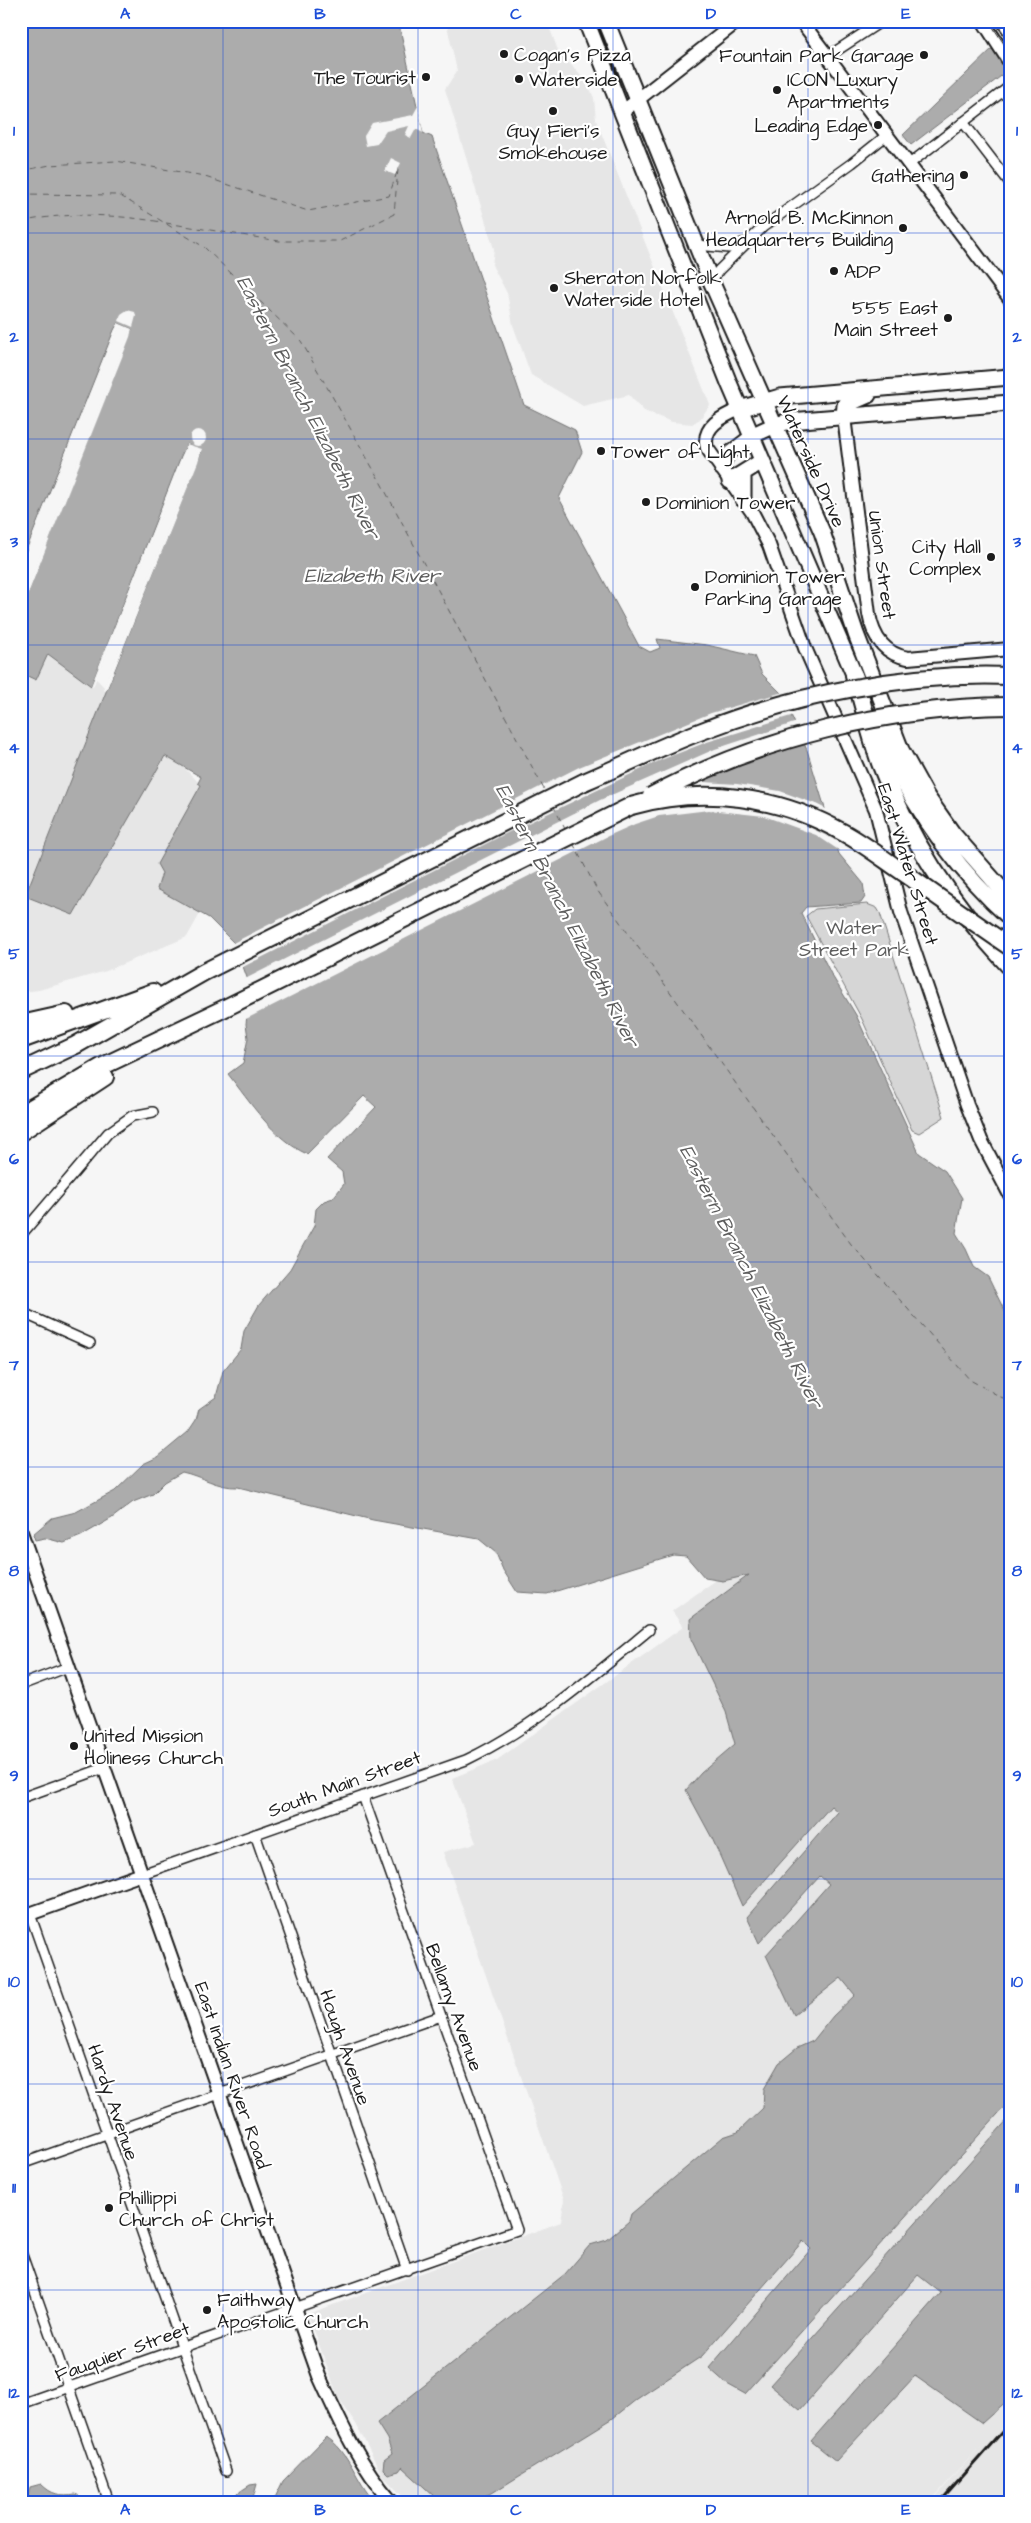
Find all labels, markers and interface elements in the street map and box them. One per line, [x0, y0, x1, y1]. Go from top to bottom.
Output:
text: A [120, 3, 131, 25]
text: B [314, 3, 326, 25]
text: C [510, 3, 522, 25]
text: D [706, 3, 717, 25]
text: E [901, 3, 911, 25]
place label: Cogan's Pizza [514, 42, 631, 70]
place label: Fountain Park Garage [719, 43, 914, 71]
marker: Cogan's Pizza [498, 48, 510, 60]
marker: Fountain Park Garage [918, 49, 930, 61]
place label: The Tourist [314, 65, 416, 92]
place label: Waterside [529, 67, 617, 94]
place label: ICON Luxury Apartments [787, 67, 898, 116]
marker: The Tourist [420, 71, 432, 83]
marker: Waterside [513, 73, 525, 85]
marker: ICON Luxury Apartments [771, 84, 783, 96]
marker: Guy Fieri's Smokehouse [547, 105, 559, 117]
place label: Leading Edge [754, 113, 868, 141]
place label: Guy Fieri's Smokehouse [498, 118, 608, 167]
marker: Leading Edge [872, 119, 884, 131]
text: 1 [13, 120, 16, 142]
text: 1 [1016, 120, 1019, 142]
place label: Gathering [871, 163, 954, 191]
marker: Gathering [958, 169, 970, 181]
place label: Arnold B. McKinnon Headquarters Building [706, 205, 893, 255]
marker: Arnold B. McKinnon Headquarters Building [897, 222, 909, 234]
place label: ADP [844, 259, 881, 286]
place label: Sheraton Norfolk Waterside Hotel [564, 265, 722, 314]
marker: ADP [828, 265, 840, 277]
water label: Eastern Branch Elizabeth River [229, 271, 388, 545]
marker: Sheraton Norfolk Waterside Hotel [548, 282, 560, 294]
place label: 555 East Main Street [834, 295, 938, 344]
marker: 555 East Main Street [942, 312, 954, 324]
text: 2 [8, 326, 19, 348]
text: 2 [1011, 326, 1022, 348]
street label: Waterside Drive [769, 391, 852, 532]
place label: Tower of Light [611, 439, 750, 467]
marker: Tower of Light [595, 445, 607, 457]
place label: Dominion Tower [656, 490, 796, 517]
marker: Dominion Tower [640, 496, 652, 508]
street label: Union Street [861, 509, 903, 622]
text: 3 [9, 531, 19, 553]
text: 3 [1012, 531, 1022, 553]
place label: City Hall Complex [909, 534, 981, 583]
marker: City Hall Complex [985, 551, 997, 563]
water label: Elizabeth River [304, 562, 442, 590]
place label: Dominion Tower Parking Garage [705, 564, 845, 614]
marker: Dominion Tower Parking Garage [689, 581, 701, 593]
text: 4 [9, 737, 20, 759]
text: 4 [1012, 737, 1023, 759]
water label: Eastern Branch Elizabeth River [488, 779, 647, 1053]
street label: East Water Street [870, 780, 945, 949]
park label: Water Street Park [799, 915, 909, 964]
text: 5 [8, 943, 20, 965]
text: 5 [1011, 943, 1023, 965]
water label: Eastern Branch Elizabeth River [672, 1140, 831, 1414]
text: 6 [9, 1148, 19, 1170]
text: 6 [1012, 1148, 1022, 1170]
text: 7 [8, 1354, 19, 1376]
text: 7 [1011, 1354, 1022, 1376]
text: 8 [9, 1560, 20, 1582]
text: 8 [1012, 1560, 1023, 1582]
place label: United Mission Holiness Church [84, 1723, 224, 1772]
marker: United Mission Holiness Church [68, 1740, 80, 1752]
street label: South Main Street [264, 1744, 425, 1825]
text: 9 [9, 1765, 19, 1787]
text: 9 [1012, 1765, 1022, 1787]
street label: Bellamy Avenue [417, 1940, 489, 2075]
text: 10 [8, 1971, 20, 1993]
text: 10 [1011, 1971, 1023, 1993]
street label: East Indian River Road [187, 1979, 276, 2173]
street label: Hough Avenue [311, 1986, 377, 2109]
street label: Hardy Avenue [79, 2041, 145, 2164]
text: 11 [12, 2177, 17, 2199]
text: 11 [1015, 2177, 1020, 2199]
place label: Phillippi Church of Christ [119, 2185, 274, 2234]
marker: Phillippi Church of Christ [103, 2202, 115, 2214]
place label: Faithway Apostolic Church [217, 2287, 369, 2336]
marker: Faithway Apostolic Church [201, 2304, 213, 2316]
street label: Fauquier Street [51, 2315, 194, 2389]
text: 12 [8, 2382, 20, 2404]
text: 12 [1011, 2382, 1023, 2404]
text: A [120, 2499, 131, 2521]
text: B [314, 2499, 326, 2521]
text: C [510, 2499, 522, 2521]
text: D [706, 2499, 717, 2521]
text: E [901, 2499, 911, 2521]

